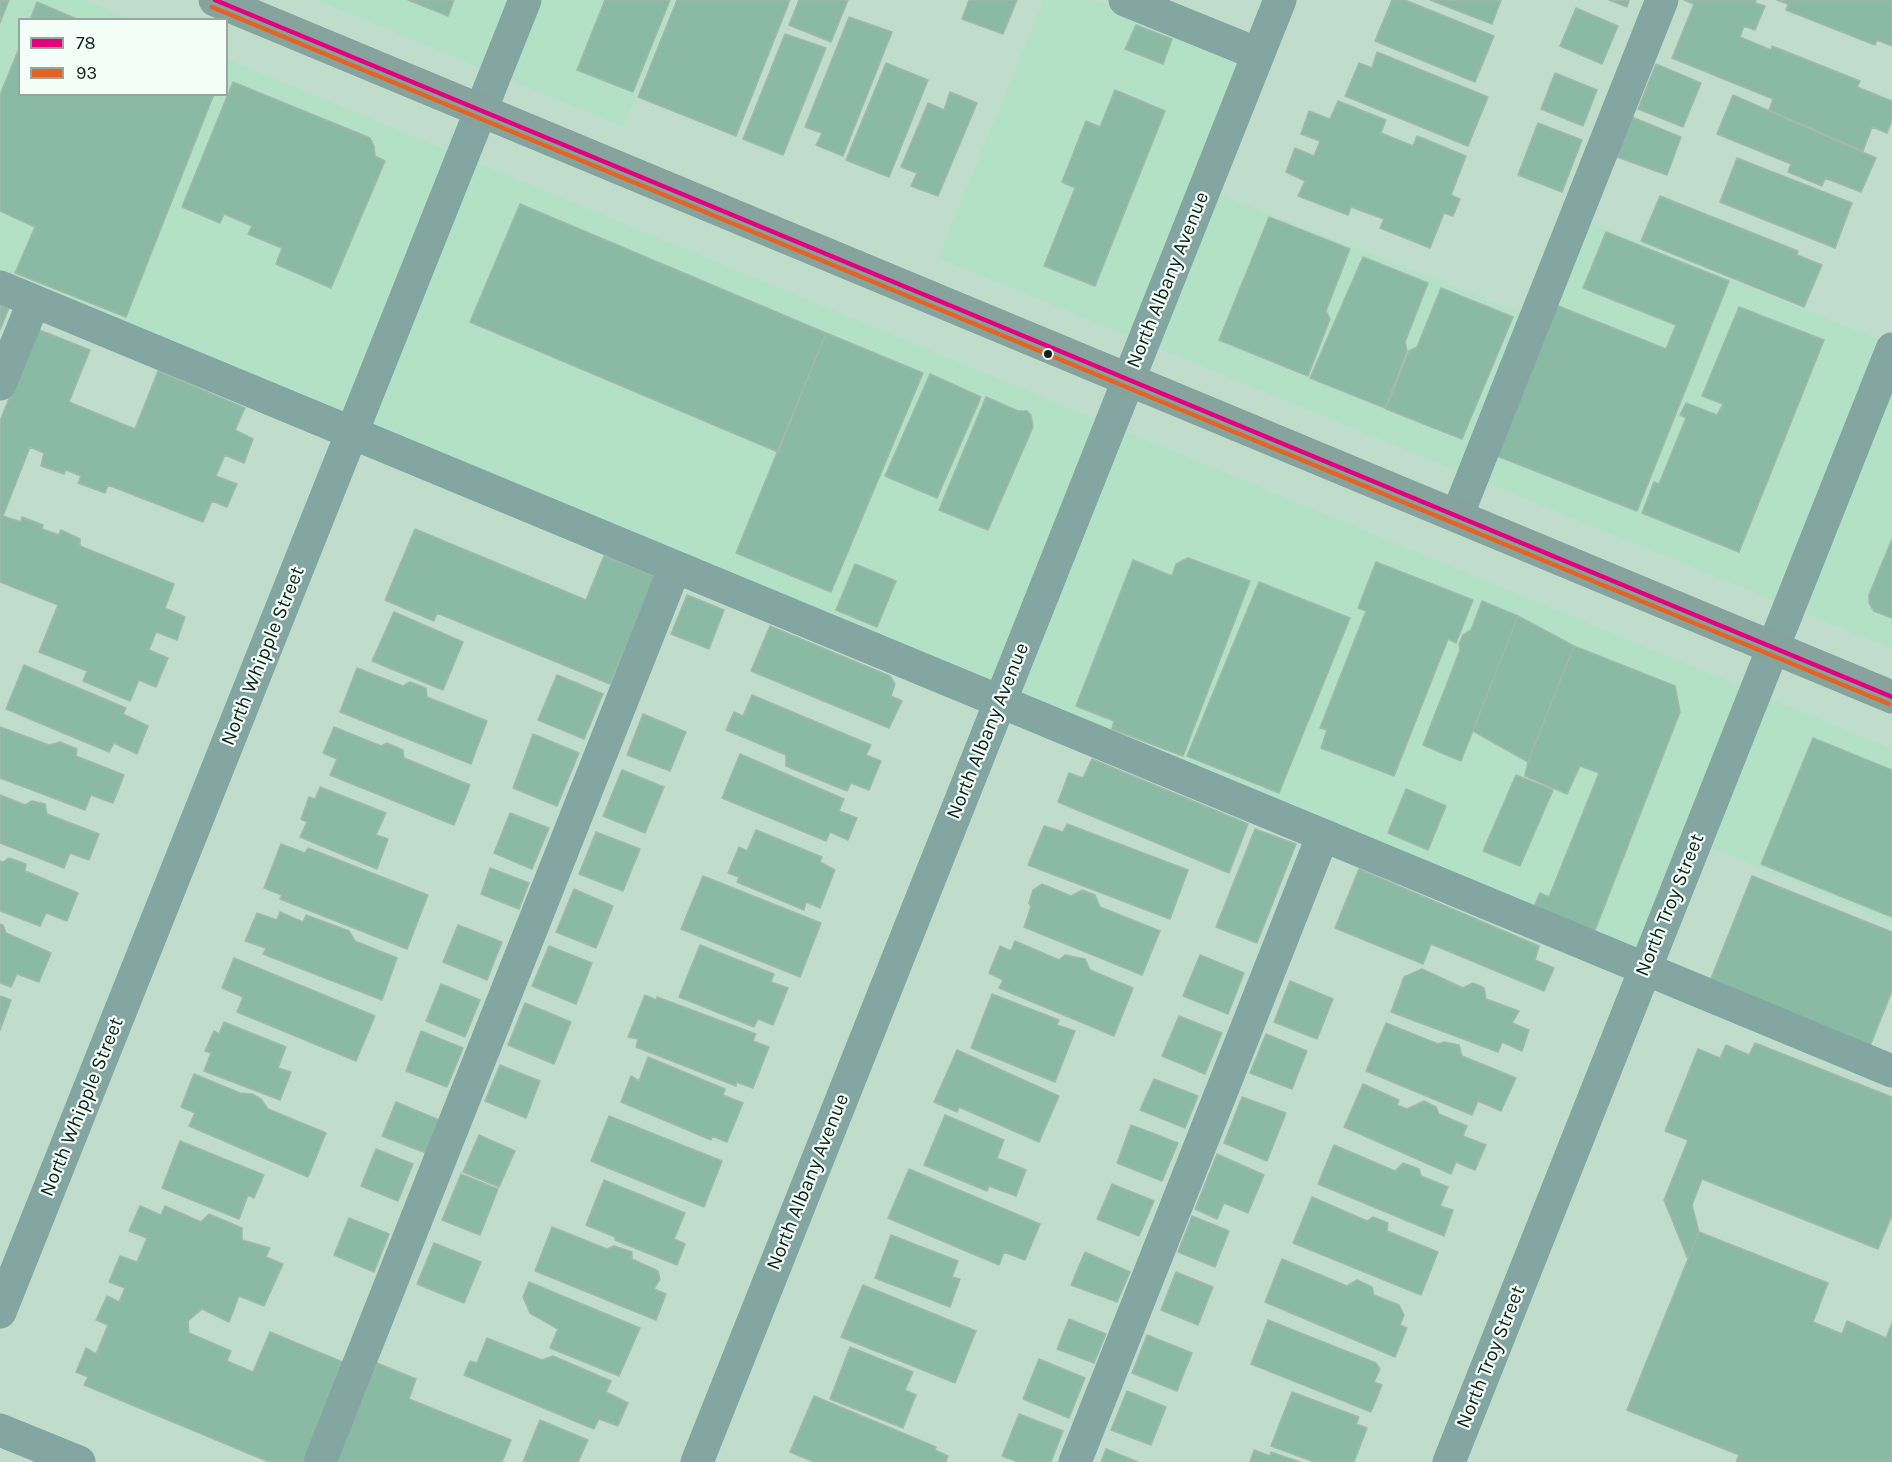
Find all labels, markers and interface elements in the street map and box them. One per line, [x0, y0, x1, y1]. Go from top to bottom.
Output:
legend [18, 18, 228, 96]
text: 78 [76, 32, 96, 54]
text: 93 [76, 62, 97, 84]
street label: North Albany Avenue [1122, 188, 1214, 372]
unlabelled marker [1042, 348, 1054, 360]
street label: North Whipple Street [216, 563, 310, 749]
street label: North Albany Avenue [942, 639, 1034, 823]
street label: North Troy Street [1630, 830, 1710, 980]
street label: North Whipple Street [35, 1014, 129, 1200]
street label: North Albany Avenue [762, 1090, 854, 1274]
street label: North Troy Street [1451, 1282, 1531, 1432]

